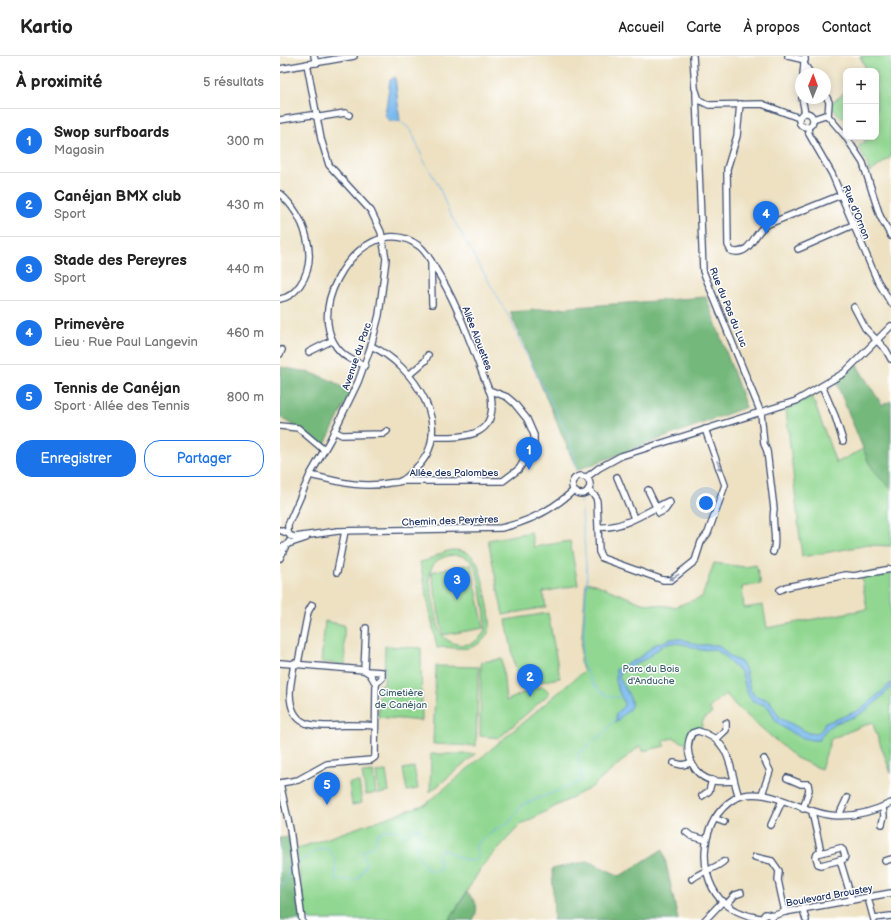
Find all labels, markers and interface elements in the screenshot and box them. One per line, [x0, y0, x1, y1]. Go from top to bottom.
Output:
text: Kartio [20, 16, 73, 39]
text: Accueil [618, 19, 664, 36]
text: Carte [686, 19, 721, 36]
text: À propos [743, 19, 800, 36]
text: Contact [822, 19, 871, 36]
north arrow [795, 68, 831, 104]
map controls [843, 68, 879, 140]
button: + [843, 68, 879, 104]
text: À proximité [16, 72, 102, 92]
text: 5 résultats [203, 74, 264, 90]
button: − [843, 104, 879, 140]
text: Swop surfboards [54, 123, 169, 142]
text: 1 [26, 133, 32, 149]
text: 300 m [226, 133, 264, 149]
text: Magasin [54, 142, 104, 158]
street label: Rue d'Ornon [840, 183, 873, 242]
text: Canéjan BMX club [54, 187, 181, 206]
text: 2 [25, 197, 33, 213]
text: 430 m [226, 197, 264, 213]
pin: 4 [753, 201, 779, 234]
text: Sport [54, 206, 86, 222]
text: Stade des Pereyres [54, 251, 187, 270]
text: 3 [25, 261, 33, 277]
text: 440 m [226, 261, 264, 277]
street label: Rue du Pas du Luc [707, 266, 750, 349]
text: Sport [54, 270, 86, 286]
street label: Allée Alouettes [459, 305, 495, 372]
text: Primevère [54, 315, 124, 334]
street label: Avenue du Parc [340, 321, 374, 392]
text: 4 [25, 325, 33, 341]
text: 460 m [226, 325, 264, 341]
text: Lieu · Rue Paul Langevin [54, 334, 198, 350]
text: Tennis de Canéjan [54, 379, 180, 398]
text: 5 [25, 389, 33, 405]
text: 800 m [227, 389, 264, 405]
text: Sport · Allée des Tennis [54, 398, 190, 414]
pin: 1 [516, 437, 542, 470]
button: Enregistrer [16, 440, 136, 477]
button: Partager [144, 440, 264, 477]
one-way arrow [717, 460, 723, 472]
street label: Allée des Palombes [410, 467, 498, 479]
your location [696, 493, 716, 513]
street label: Chemin des Peyrères [401, 513, 499, 529]
pin: 3 [444, 567, 470, 600]
one-way arrow [668, 574, 680, 581]
park label: Parc du Bois d'Anduche [623, 663, 679, 687]
pin: 2 [517, 664, 543, 697]
park label: Cimetière de Canéjan [375, 687, 428, 711]
pin: 5 [314, 772, 340, 805]
street label: Boulevard Broustey [785, 882, 874, 910]

